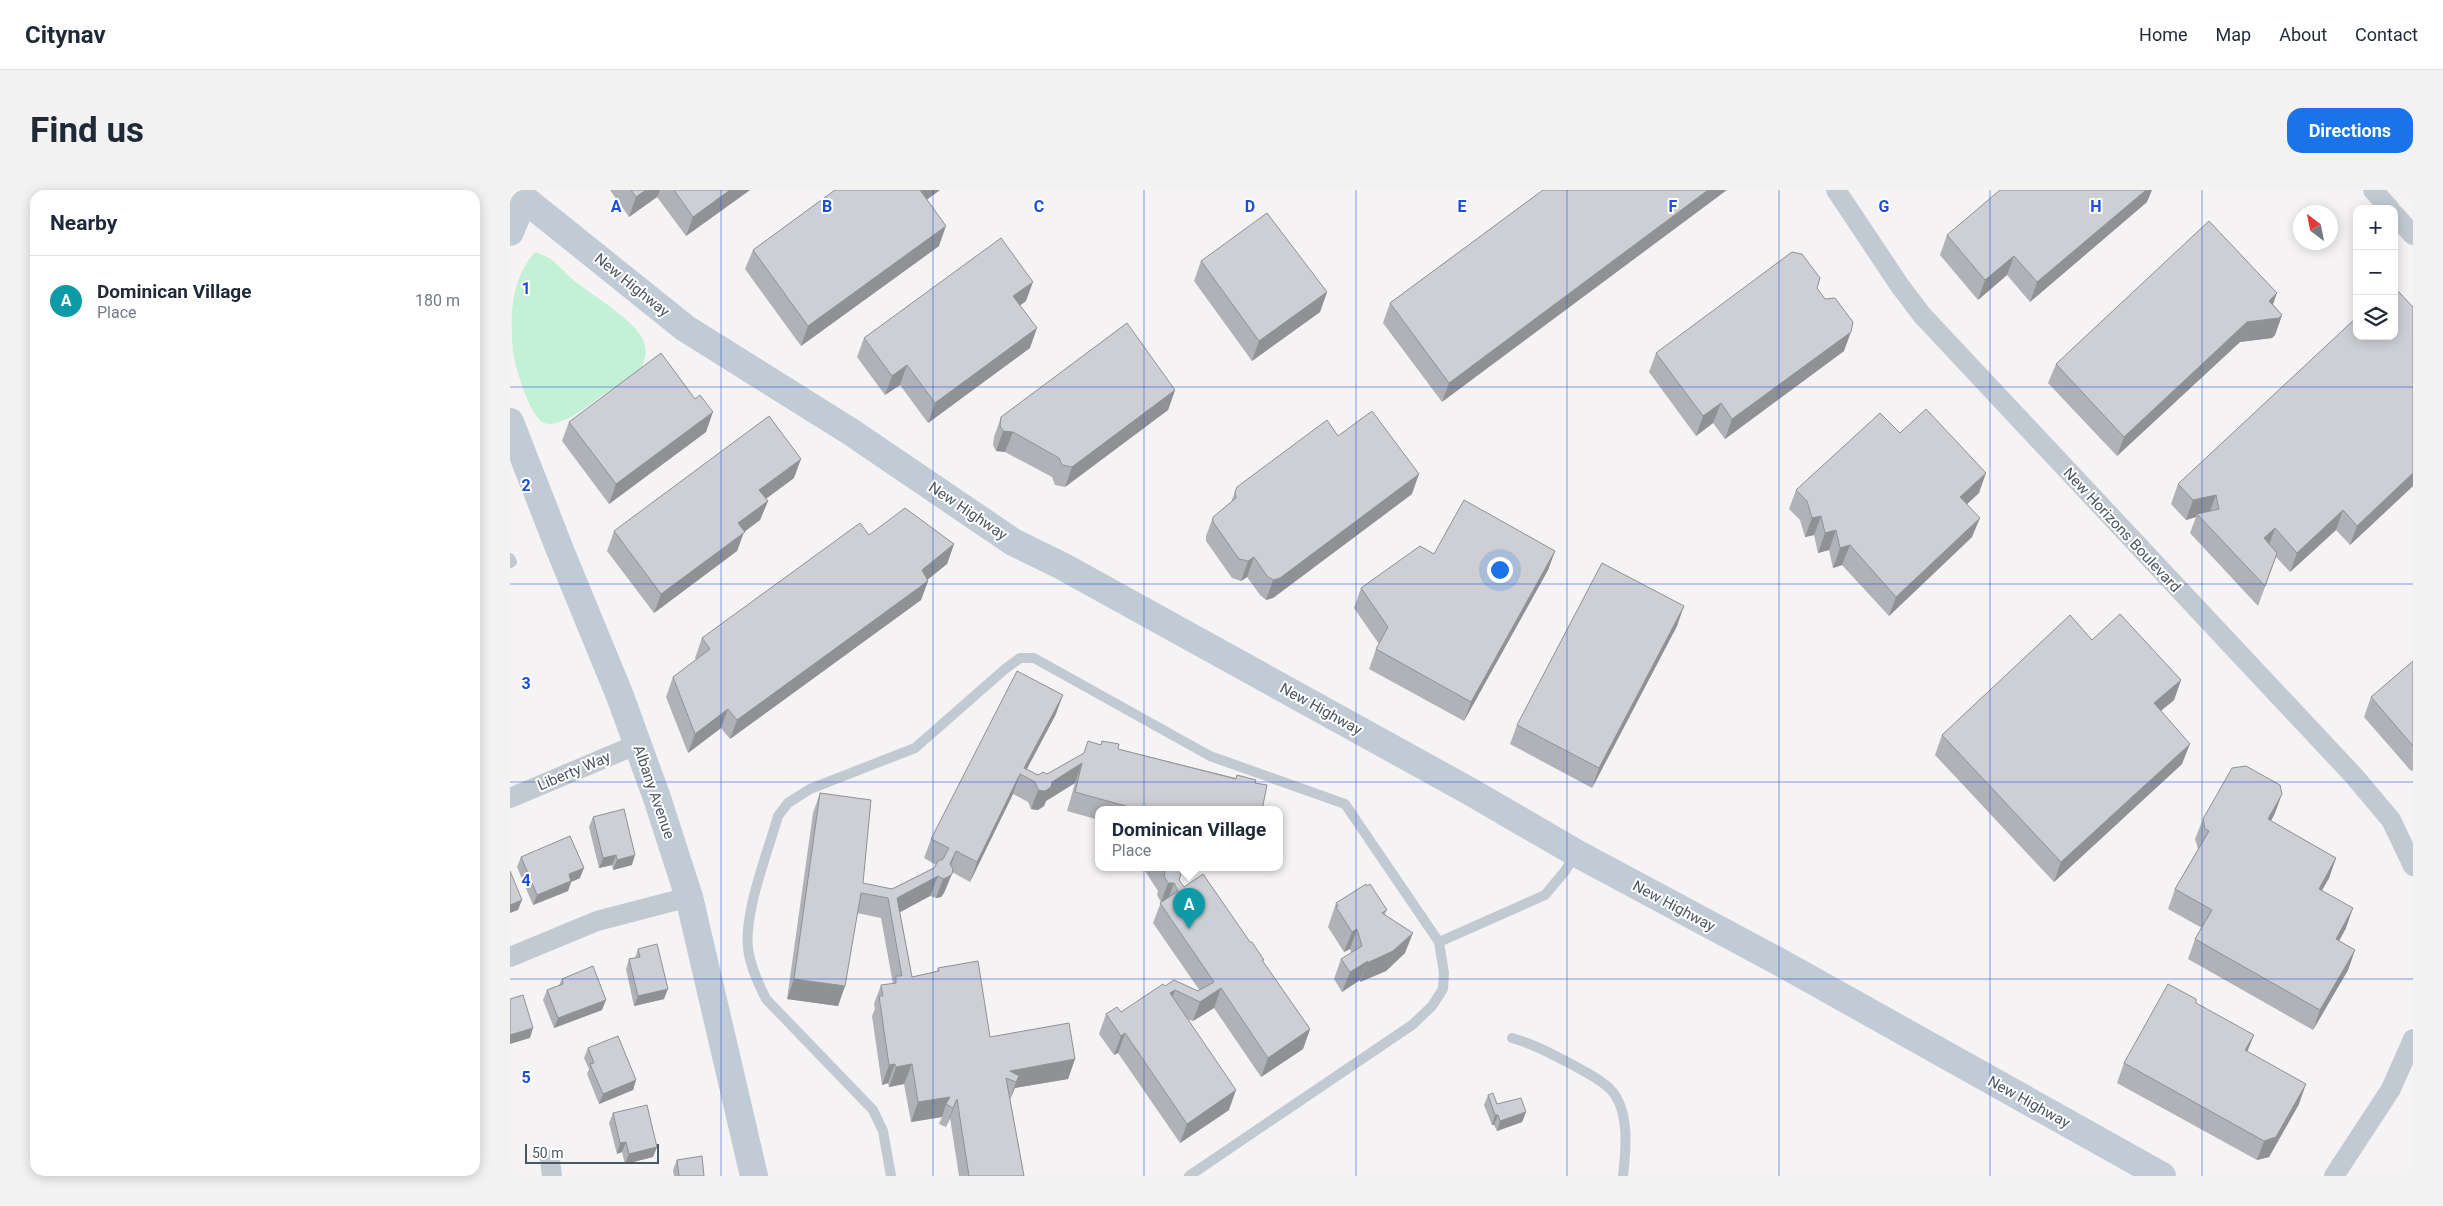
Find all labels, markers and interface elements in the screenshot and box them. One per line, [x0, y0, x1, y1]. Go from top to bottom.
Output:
text: Citynav [25, 21, 106, 49]
text: Home [2139, 24, 2188, 45]
text: Map [2216, 24, 2251, 45]
text: About [2279, 24, 2327, 45]
text: Contact [2355, 24, 2418, 45]
button: Directions [2287, 108, 2413, 153]
text: Find us [30, 110, 144, 151]
text: A [611, 197, 622, 216]
text: B [822, 197, 832, 216]
text: C [1034, 197, 1044, 216]
text: D [1245, 197, 1255, 216]
text: E [1458, 197, 1467, 216]
text: F [1669, 197, 1678, 216]
text: G [1879, 197, 1890, 216]
text: H [2090, 197, 2102, 216]
north arrow [2293, 205, 2338, 250]
map controls [2353, 205, 2398, 340]
button: + [2353, 205, 2398, 250]
text: Nearby [50, 211, 117, 235]
street label: New Highway [591, 249, 673, 321]
button: − [2353, 250, 2398, 295]
text: 1 [521, 279, 531, 298]
text: Dominican Village [97, 280, 251, 303]
text: A [61, 291, 71, 310]
text: 180 m [415, 291, 460, 310]
button: layers [2353, 295, 2398, 340]
text: Place [97, 303, 137, 322]
street label: New Horizons Boulevard [2060, 464, 2184, 596]
text: 2 [521, 476, 531, 495]
street label: New Highway [925, 478, 1011, 544]
your location [1487, 557, 1513, 583]
text: 3 [521, 674, 531, 693]
street label: New Highway [1277, 679, 1365, 739]
street label: Albany Avenue [630, 743, 679, 841]
street label: Liberty Way [535, 748, 613, 794]
popup [1095, 806, 1283, 871]
text: Dominican Village [1112, 818, 1266, 841]
text: Place [1112, 841, 1151, 860]
text: 4 [521, 871, 531, 890]
street label: New Highway [1630, 877, 1718, 935]
pin: A [1173, 888, 1205, 929]
text: 5 [521, 1068, 531, 1087]
street label: New Highway [1985, 1072, 2073, 1132]
scale bar [525, 1141, 659, 1164]
text: 50 m [532, 1145, 564, 1161]

